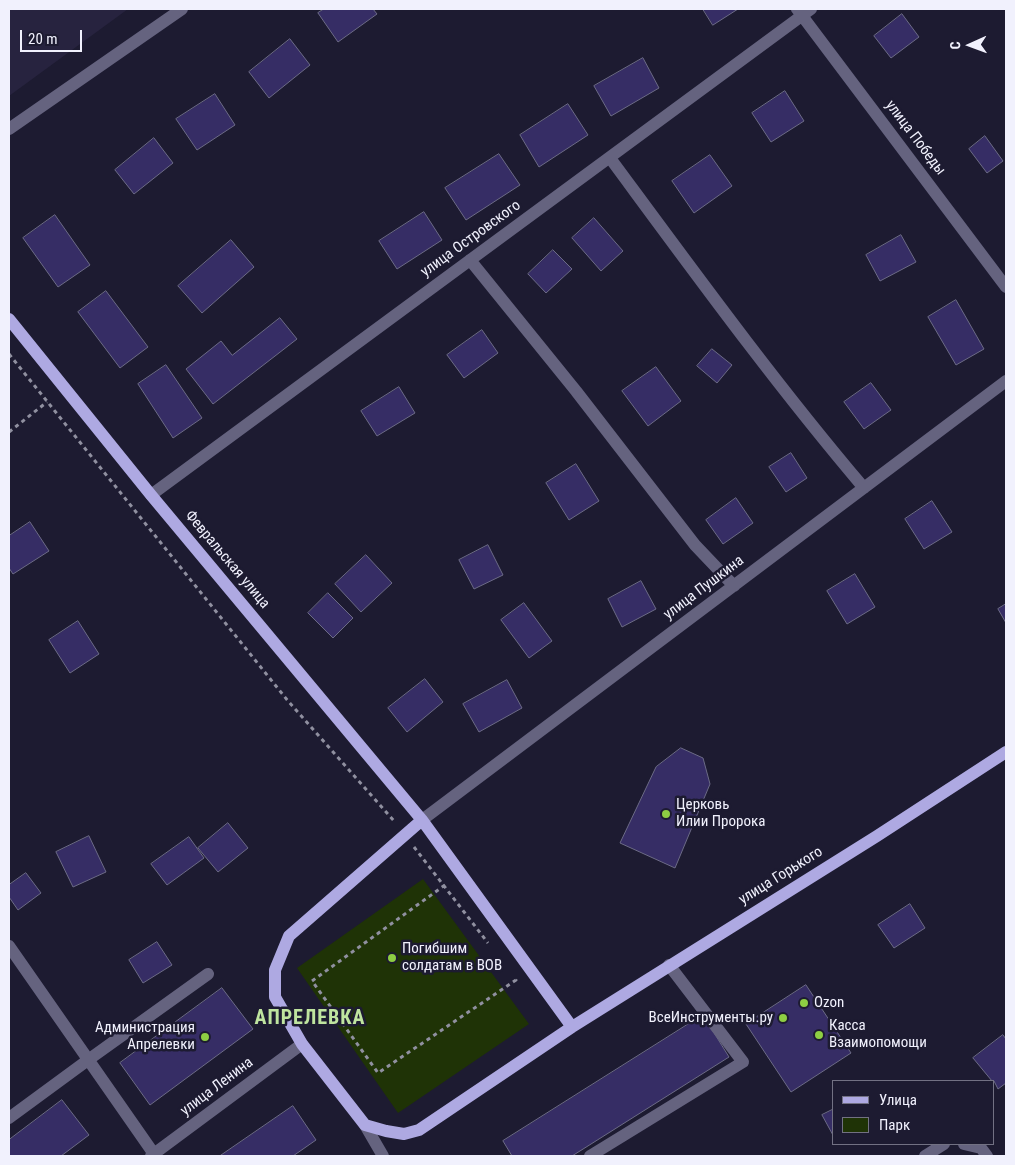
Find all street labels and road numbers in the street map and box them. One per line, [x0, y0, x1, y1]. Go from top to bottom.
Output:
street label: улица Победы [881, 97, 949, 179]
street label: улица Островского [418, 197, 524, 281]
street label: Февральская улица [181, 507, 273, 613]
street label: улица Пушкина [660, 552, 748, 624]
street label: улица Горького [736, 843, 826, 909]
street label: улица Ленина [177, 1054, 257, 1120]

